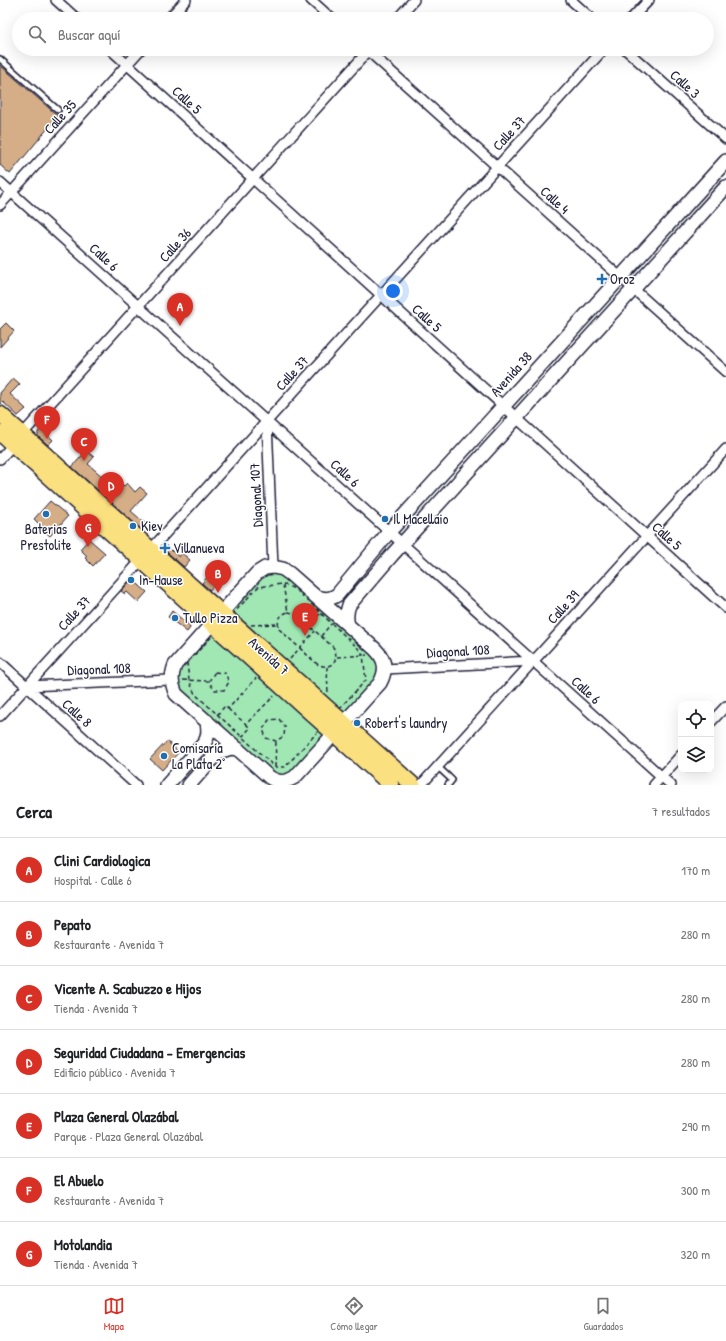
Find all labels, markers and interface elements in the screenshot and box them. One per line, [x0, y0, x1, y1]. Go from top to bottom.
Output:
search box [12, 12, 714, 56]
icon: search [26, 23, 48, 45]
text: Buscar aquí [58, 24, 121, 45]
street label: Calle 3 [666, 65, 704, 102]
street label: Calle 5 [168, 81, 206, 118]
street label: Calle 35 [39, 95, 80, 138]
street label: Calle 37 [488, 111, 530, 154]
street label: Calle 4 [537, 181, 574, 218]
street label: Calle 36 [154, 223, 195, 266]
street label: Calle 6 [86, 238, 123, 275]
place label: Oroz [610, 269, 635, 288]
marker: Oroz [597, 274, 607, 284]
your location [383, 281, 403, 301]
pin: A [167, 293, 193, 326]
street label: Calle 5 [408, 299, 446, 336]
street label: Avenida 38 [486, 347, 536, 400]
street label: Calle 37 [271, 351, 313, 394]
pin: F [34, 406, 60, 439]
pin: C [71, 428, 97, 461]
street label: Calle 6 [327, 454, 364, 491]
street label: Diagonal 107 [244, 462, 268, 528]
pin: D [98, 472, 124, 505]
marker: Baterias Prestolite [41, 509, 51, 519]
place label: Il Macellaio [393, 509, 449, 528]
pin: G [75, 514, 101, 547]
marker: Il Macellaio [380, 514, 390, 524]
place label: Kiev [141, 516, 163, 535]
street label: Calle 5 [648, 517, 686, 554]
place label: Baterias Prestolite [21, 519, 72, 554]
marker: Kiev [128, 521, 138, 531]
place label: Villanueva [173, 538, 225, 557]
marker: Villanueva [160, 543, 170, 553]
pin: B [205, 560, 231, 593]
place label: In-Hause [139, 570, 183, 589]
marker: In-Hause [126, 575, 136, 585]
street label: Calle 39 [542, 586, 583, 628]
street label: Calle 37 [53, 591, 95, 634]
pin: E [292, 603, 318, 636]
place label: Tullo Pizza [183, 608, 238, 627]
marker: Tullo Pizza [170, 613, 180, 623]
street label: Avenida 7 [245, 632, 294, 679]
street label: Diagonal 108 [426, 639, 490, 663]
street label: Diagonal 108 [67, 658, 131, 680]
street label: Calle 6 [568, 671, 605, 708]
street label: Calle 8 [58, 694, 96, 731]
map controls [678, 701, 714, 773]
button: locate [678, 701, 714, 737]
place label: Robert's laundry [365, 713, 447, 733]
marker: Robert's laundry [352, 718, 362, 728]
button: layers [678, 737, 714, 773]
place label: Comisaría La Plata 2° [172, 738, 225, 773]
marker: Comisaría La Plata 2° [159, 751, 169, 761]
text: Cerca [16, 800, 52, 823]
text: 7 resultados [652, 802, 710, 820]
text: Clini Cardiologica [54, 850, 150, 871]
text: A [26, 861, 32, 879]
text: 170 m [681, 861, 710, 879]
text: Hospital · Calle 6 [54, 871, 132, 889]
text: Pepato [54, 914, 91, 935]
text: B [26, 925, 32, 943]
text: 280 m [681, 925, 710, 943]
text: Restaurante · Avenida 7 [54, 935, 164, 953]
text: Vicente A. Scabuzzo e Hijos [54, 978, 201, 999]
text: C [25, 989, 33, 1007]
text: 280 m [681, 989, 710, 1007]
text: Tienda · Avenida 7 [54, 999, 138, 1017]
text: Seguridad Ciudadana - Emergencias [54, 1042, 245, 1063]
text: D [26, 1053, 32, 1071]
text: 280 m [681, 1053, 710, 1071]
text: Edificio público · Avenida 7 [54, 1063, 176, 1081]
text: Plaza General Olazábal [54, 1106, 178, 1127]
text: E [26, 1117, 32, 1135]
text: 290 m [681, 1117, 710, 1135]
text: Parque · Plaza General Olazábal [54, 1127, 203, 1145]
text: El Abuelo [54, 1170, 104, 1191]
text: F [27, 1181, 31, 1199]
text: 300 m [681, 1181, 710, 1199]
text: Restaurante · Avenida 7 [54, 1191, 164, 1209]
text: Motolandia [54, 1234, 112, 1255]
text: G [26, 1245, 32, 1263]
text: 320 m [680, 1245, 710, 1263]
text: Tienda · Avenida 7 [54, 1255, 138, 1273]
tab: Mapa [103, 1295, 125, 1333]
tab: Cómo llegar [330, 1295, 378, 1333]
tab: Guardados [583, 1295, 623, 1333]

